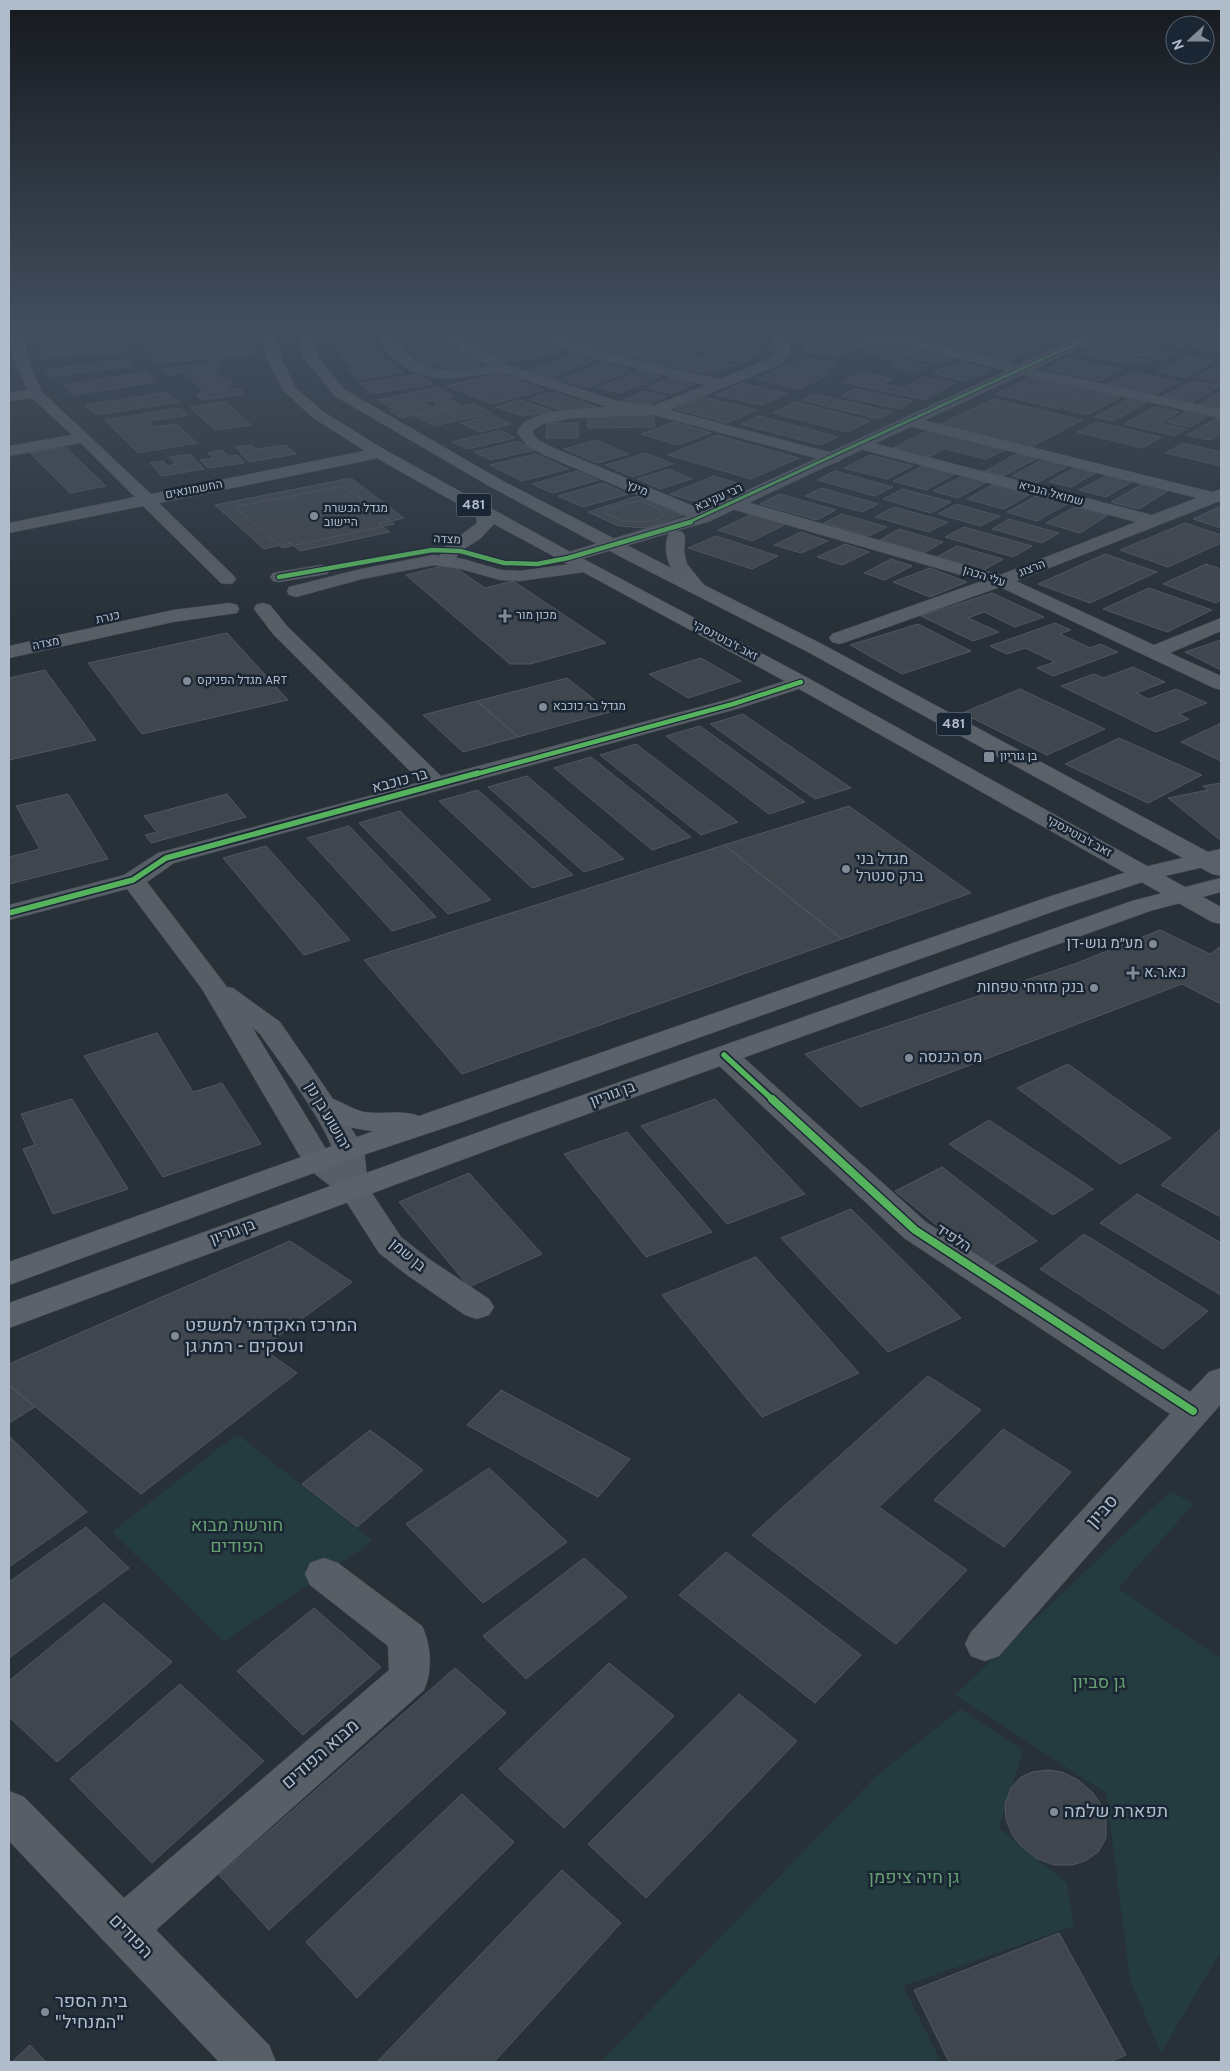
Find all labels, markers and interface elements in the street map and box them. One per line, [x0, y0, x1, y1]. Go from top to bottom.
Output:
north arrow [1165, 15, 1215, 65]
text: N [1170, 36, 1189, 52]
street label: החשמונאים [164, 477, 224, 503]
street label: מינץ [624, 477, 650, 501]
street label: שמואל הנביא [1017, 478, 1085, 510]
street label: רבי עקיבא [693, 480, 745, 516]
road number: 481 [456, 494, 492, 516]
place label: מגדל הכשרת היישוב [324, 501, 388, 531]
marker: מגדל הכשרת היישוב [308, 510, 320, 522]
street label: מצדה [433, 531, 461, 549]
street label: הרצוג [1016, 557, 1048, 581]
street label: עלי הכהן [961, 563, 1007, 591]
street label: כנרת [95, 608, 121, 628]
place label: מכון מור [516, 608, 557, 624]
marker: מכון מור [498, 609, 512, 623]
street label: זאב ז'בוטינסקי [690, 617, 760, 665]
street label: מצדה [31, 633, 61, 655]
place label: מגדל הפניקס ART [197, 673, 288, 689]
marker: מגדל הפניקס ART [181, 675, 193, 687]
place label: מגדל בר כוכבא [553, 699, 626, 715]
marker: מגדל בר כוכבא [537, 701, 549, 713]
road number: 481 [936, 712, 972, 736]
place label: בן גוריון [1000, 749, 1038, 765]
marker: בן גוריון [982, 750, 996, 764]
street label: בר כוכבא [370, 765, 430, 799]
street label: זאב ז'בוטינסקי [1044, 813, 1114, 861]
place label: מגדל בני ברק סנטרל [856, 851, 924, 887]
marker: מגדל בני ברק סנטרל [840, 863, 852, 875]
place label: מע״מ גוש-דן [1067, 935, 1143, 954]
marker: מע״מ גוש-דן [1147, 938, 1159, 950]
place label: נ.א.ר.א [1144, 964, 1186, 983]
marker: נ.א.ר.א [1126, 966, 1140, 980]
place label: בנק מזרחי טפחות [977, 979, 1084, 998]
marker: בנק מזרחי טפחות [1088, 982, 1100, 994]
place label: מס הכנסה [919, 1049, 982, 1068]
marker: מס הכנסה [903, 1052, 915, 1064]
street label: בן גוריון [588, 1078, 638, 1112]
street label: יהושוע בן נון [300, 1079, 354, 1155]
street label: בן גוריון [208, 1216, 258, 1250]
street label: הלפיד [932, 1221, 974, 1257]
street label: בן שמן [385, 1235, 429, 1277]
place label: המרכז האקדמי למשפט ועסקים - רמת גן [185, 1315, 357, 1359]
marker: המרכז האקדמי למשפט ועסקים - רמת גן [169, 1330, 181, 1342]
street label: סביון [1082, 1491, 1124, 1533]
park label: חורשת מבוא הפודים [191, 1515, 283, 1559]
park label: גן סביון [1072, 1672, 1126, 1695]
street label: מבוא הפודים [277, 1715, 365, 1795]
place label: תפארת שלמה [1064, 1801, 1168, 1824]
marker: תפארת שלמה [1048, 1806, 1060, 1818]
park label: גן חיה ציפמן [869, 1867, 959, 1890]
street label: הפודים [103, 1910, 157, 1964]
place label: בית הספר "המנחיל" [55, 1991, 128, 2035]
marker: בית הספר "המנחיל" [39, 2006, 51, 2018]

